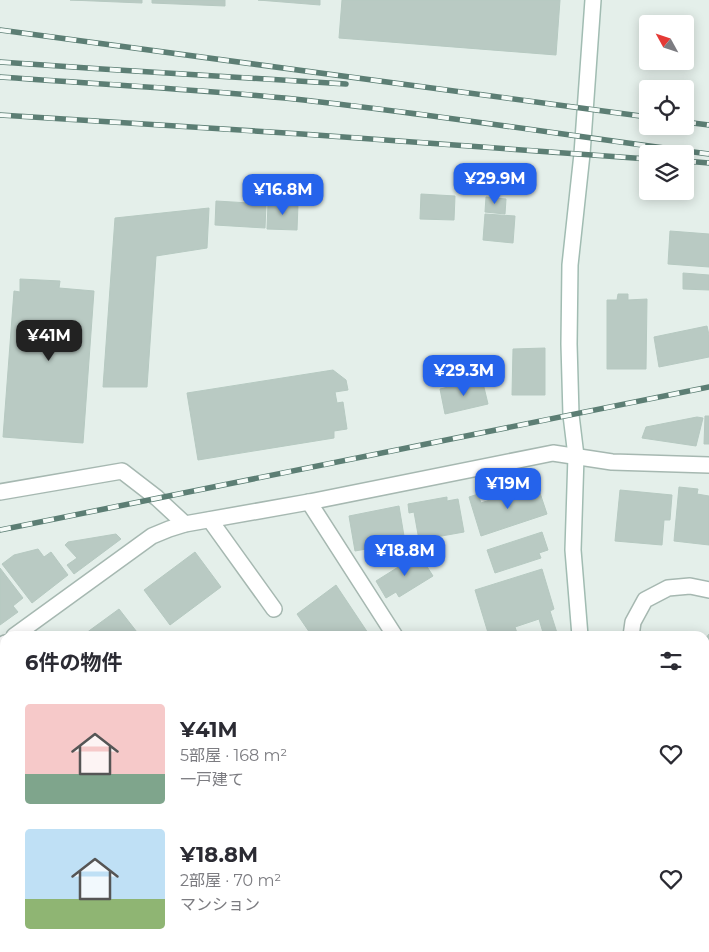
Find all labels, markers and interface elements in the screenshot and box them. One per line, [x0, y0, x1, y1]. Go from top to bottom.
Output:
north arrow [639, 15, 694, 70]
map controls [639, 15, 694, 200]
button: locate [639, 80, 694, 135]
button: layers [639, 145, 694, 200]
pin: ¥29.9M [454, 162, 536, 205]
text: ¥29.9M [465, 169, 525, 188]
pin: ¥16.8M [242, 174, 324, 216]
text: ¥16.8M [253, 180, 313, 199]
pin: ¥41M [19, 320, 79, 362]
text: ¥41M [27, 326, 71, 345]
pin: ¥29.3M [423, 354, 505, 397]
text: ¥29.3M [434, 361, 494, 380]
pin: ¥19M [478, 468, 538, 510]
text: ¥19M [486, 474, 530, 493]
pin: ¥18.8M [364, 534, 446, 577]
text: ¥18.8M [375, 541, 435, 560]
icon: filters [657, 647, 685, 675]
text: 6件の物件 [25, 650, 122, 675]
text: ¥41M [180, 717, 237, 742]
icon: home [65, 724, 125, 784]
icon: heart [657, 740, 685, 768]
text: 5部屋 · 168 m² [180, 746, 287, 765]
text: 一戸建て [180, 770, 244, 789]
text: ¥18.8M [180, 842, 258, 867]
icon: home [65, 849, 125, 909]
icon: heart [657, 865, 685, 893]
text: 2部屋 · 70 m² [180, 871, 281, 890]
text: マンション [180, 895, 260, 914]

